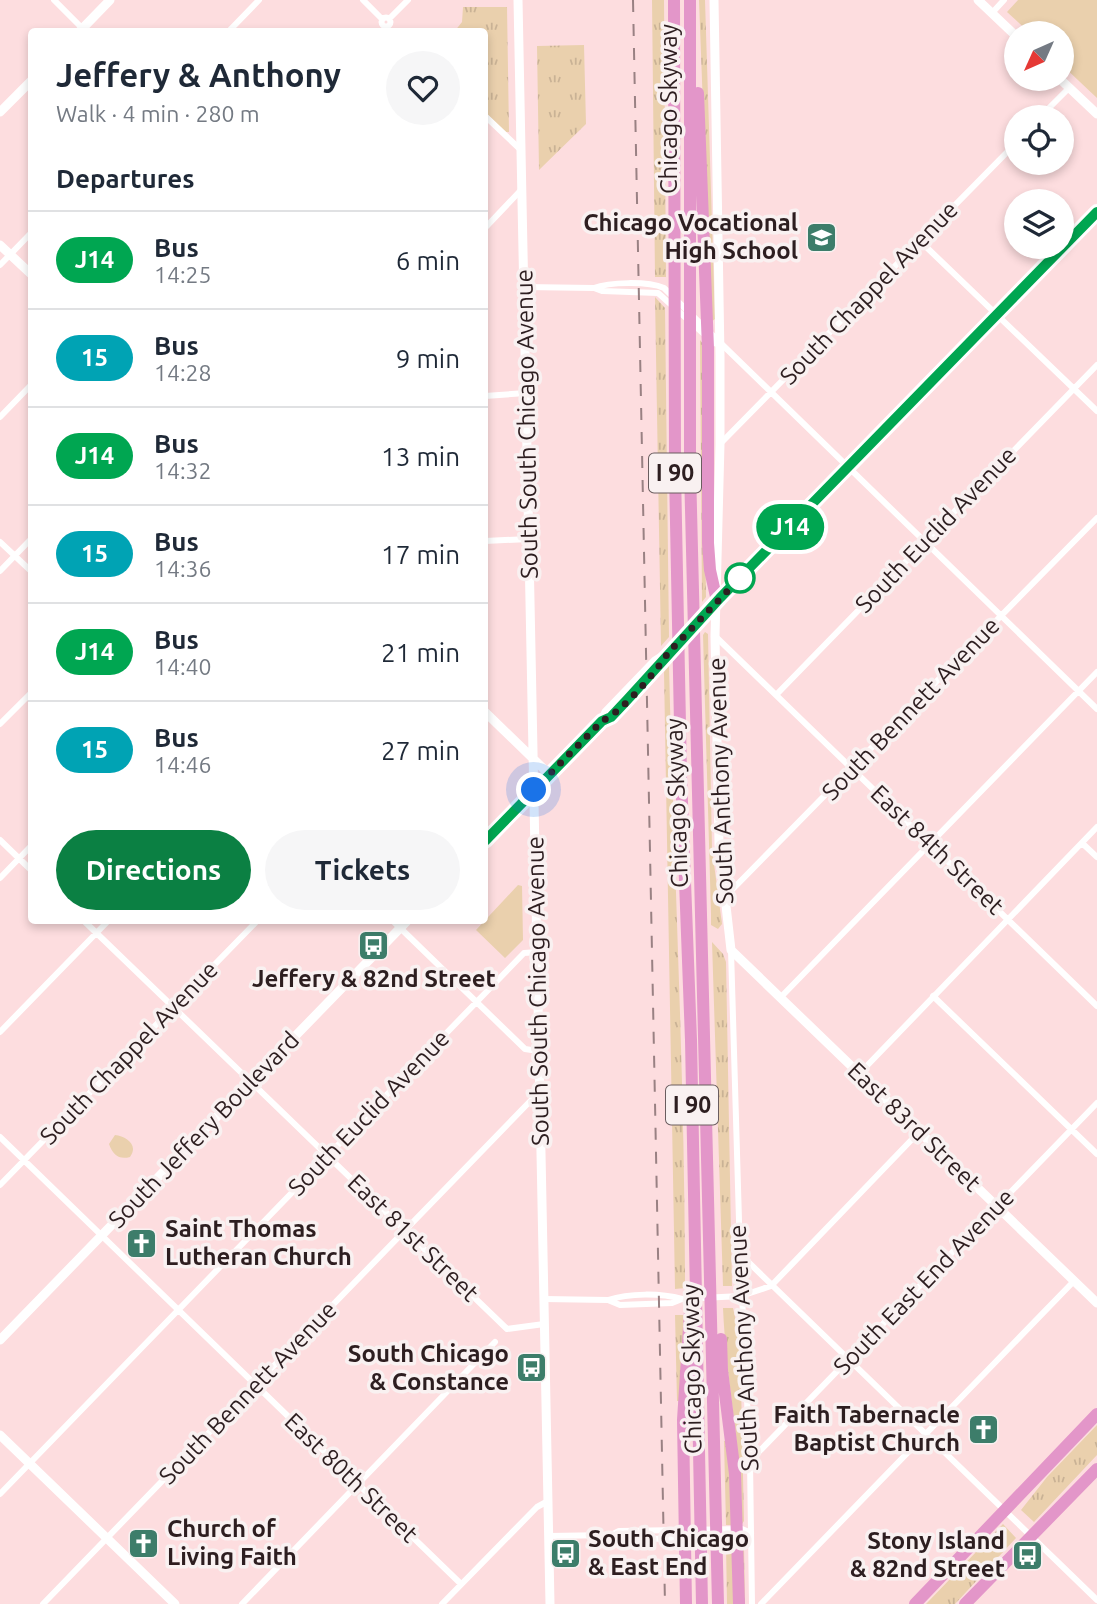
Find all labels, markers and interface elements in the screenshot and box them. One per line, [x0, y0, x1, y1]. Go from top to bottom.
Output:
north arrow [1004, 21, 1074, 91]
map controls [1004, 21, 1074, 259]
street label: Chicago Skyway [655, 23, 682, 194]
button: heart [386, 51, 460, 125]
text: Jeffery & Anthony [56, 56, 341, 93]
text: Walk · 4 min · 280 m [56, 101, 260, 126]
button: locate [1004, 105, 1074, 175]
text: Departures [56, 164, 194, 193]
button: layers [1004, 189, 1074, 259]
street label: South Chappel Avenue [774, 196, 963, 390]
place label: Chicago Vocational High School [583, 209, 798, 264]
school or university icon: Chicago Vocational High School [804, 220, 838, 254]
text: Bus [154, 233, 199, 262]
text: J14 [75, 246, 114, 273]
text: 6 min [396, 246, 460, 275]
text: 14:25 [154, 262, 212, 287]
street label: South South Chicago Avenue [510, 269, 543, 579]
text: Bus [154, 331, 199, 360]
text: 15 [81, 344, 108, 371]
text: 9 min [396, 344, 460, 373]
text: 14:28 [154, 360, 212, 385]
text: Bus [154, 429, 199, 458]
street label: South Euclid Avenue [850, 441, 1022, 618]
text: J14 [75, 442, 114, 469]
text: 13 min [381, 442, 460, 471]
road number: I 90 [649, 453, 701, 492]
text: 14:32 [154, 458, 212, 483]
line badge: J14 [750, 504, 830, 550]
text: J14 [770, 513, 810, 540]
text: Bus [154, 527, 199, 556]
text: 15 [81, 540, 108, 567]
text: 17 min [381, 540, 460, 569]
text: 14:36 [154, 556, 212, 581]
unlabelled marker [725, 563, 755, 593]
street label: South Bennett Avenue [816, 612, 1005, 806]
text: Bus [154, 625, 199, 654]
text: J14 [75, 638, 114, 665]
text: 21 min [381, 638, 460, 667]
text: 14:40 [154, 654, 212, 679]
street label: South Anthony Avenue [703, 657, 738, 905]
street label: Chicago Skyway [660, 717, 693, 889]
text: Bus [154, 723, 199, 752]
text: 15 [81, 736, 108, 763]
text: 27 min [381, 736, 460, 765]
text: 14:46 [154, 752, 212, 777]
your location [516, 772, 551, 807]
street label: East 84th Street [865, 780, 1010, 920]
button: Directions [56, 830, 251, 910]
button: Tickets [265, 830, 460, 910]
street label: South South Chicago Avenue [521, 836, 554, 1146]
bus stop icon: Jeffery & 82nd Street [357, 928, 391, 962]
street label: South Chappel Avenue [34, 956, 223, 1150]
place label: Jeffery & 82nd Street [252, 965, 496, 992]
street label: South Euclid Avenue [283, 1024, 455, 1201]
street label: South Jeffery Boulevard [103, 1026, 304, 1233]
street label: East 83rd Street [842, 1057, 987, 1197]
road number: I 90 [666, 1086, 718, 1124]
street label: East 81st Street [343, 1169, 484, 1307]
street label: South East End Avenue [828, 1183, 1019, 1380]
place label: Saint Thomas Lutheran Church [165, 1215, 352, 1270]
street label: South Anthony Avenue [724, 1224, 763, 1472]
church icon: Saint Thomas Lutheran Church [125, 1226, 159, 1260]
street label: Chicago Skyway [677, 1283, 706, 1454]
street label: South Bennett Avenue [153, 1296, 342, 1490]
place label: South Chicago & Constance [348, 1340, 509, 1395]
bus stop icon: South Chicago & Constance [515, 1351, 549, 1385]
place label: Faith Tabernacle Baptist Church [774, 1401, 960, 1456]
street label: East 80th Street [279, 1408, 424, 1548]
church icon: Faith Tabernacle Baptist Church [966, 1412, 1000, 1446]
place label: Church of Living Faith [167, 1515, 297, 1570]
place label: South Chicago & East End [588, 1525, 749, 1580]
church icon: Church of Living Faith [127, 1526, 161, 1560]
place label: Stony Island & 82nd Street [850, 1527, 1005, 1582]
bus stop icon: South Chicago & East End [548, 1536, 582, 1570]
bus stop icon: Stony Island & 82nd Street [1011, 1538, 1045, 1572]

